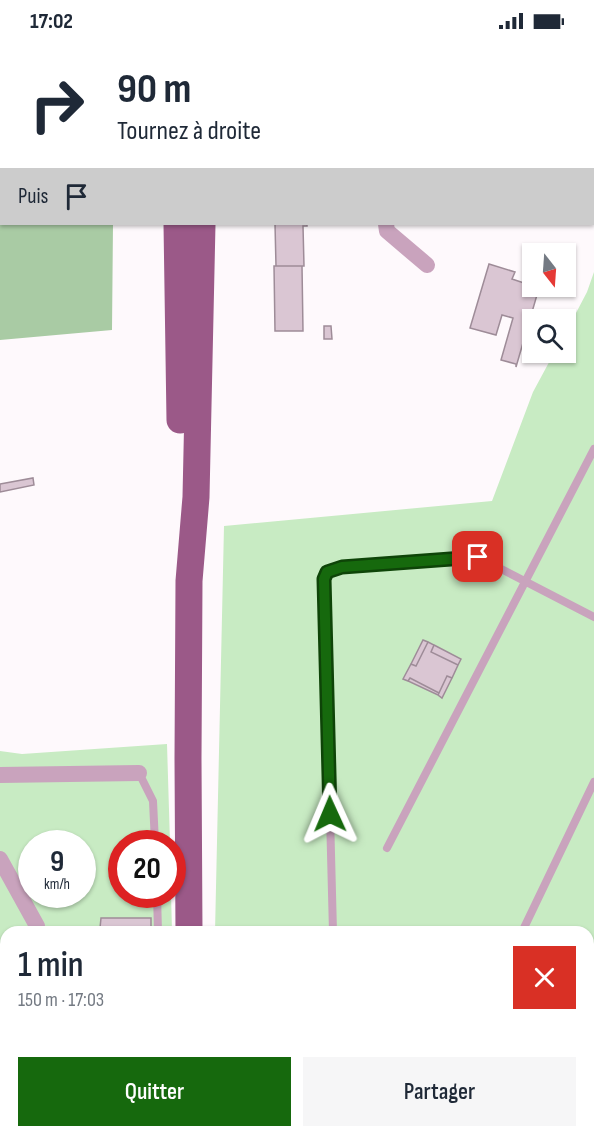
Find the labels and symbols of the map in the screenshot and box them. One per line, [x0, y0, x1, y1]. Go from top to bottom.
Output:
north arrow [522, 243, 576, 297]
pin [452, 531, 503, 582]
position arrow [298, 782, 362, 846]
speed limit sign: 20 [108, 830, 186, 908]

